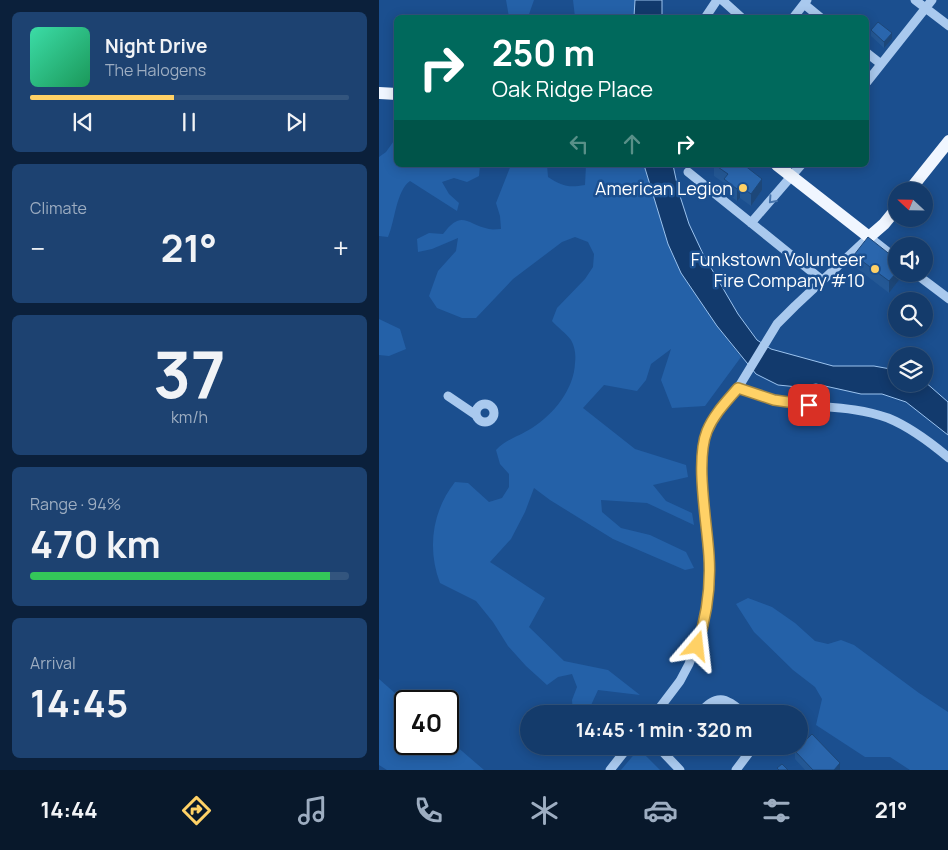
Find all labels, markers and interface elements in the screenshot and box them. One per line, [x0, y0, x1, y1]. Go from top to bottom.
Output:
text: 250 m [492, 29, 595, 77]
text: Night Drive [105, 33, 207, 59]
icon: right [409, 35, 474, 100]
text: The Halogens [105, 59, 206, 81]
text: Oak Ridge Place [492, 74, 653, 104]
icon: previous [69, 108, 97, 136]
icon: pause [175, 108, 203, 136]
icon: next [282, 108, 310, 136]
icon: left [565, 130, 593, 158]
icon: ahead [618, 130, 646, 158]
icon: right [671, 130, 699, 158]
place label: American Legion [595, 176, 733, 200]
marker: American Legion [737, 182, 749, 194]
north arrow [888, 182, 933, 228]
map controls [888, 182, 933, 392]
one-way arrow [768, 194, 777, 203]
text: Climate [30, 197, 87, 219]
text: 21° [161, 221, 217, 273]
text: − [30, 229, 45, 267]
text: + [333, 229, 349, 267]
button: sound [888, 237, 933, 282]
place label: Funkstown Volunteer Fire Company #10 [691, 247, 866, 292]
marker: Funkstown Volunteer Fire Company #10 [869, 263, 881, 275]
button: search [888, 292, 933, 337]
text: 37 [153, 329, 226, 418]
button: layers [888, 347, 933, 392]
pin [788, 384, 830, 426]
icon: arrive [795, 391, 823, 419]
text: km/h [171, 406, 208, 428]
text: Range · 94% [30, 493, 121, 515]
text: 470 km [30, 517, 161, 569]
position arrow [670, 619, 722, 671]
text: Arrival [30, 652, 76, 674]
text: 14:45 [30, 676, 128, 728]
speed limit sign: 40 [394, 690, 459, 755]
text: 14:45 · 1 min · 320 m [576, 717, 752, 743]
icon: directions [179, 793, 214, 828]
icon: music [295, 793, 330, 828]
icon: phone [411, 793, 446, 828]
icon: climate [527, 793, 562, 828]
icon: car [643, 793, 678, 828]
icon: filters [759, 793, 794, 828]
text: 14:44 [41, 795, 98, 825]
text: 21° [875, 795, 907, 825]

